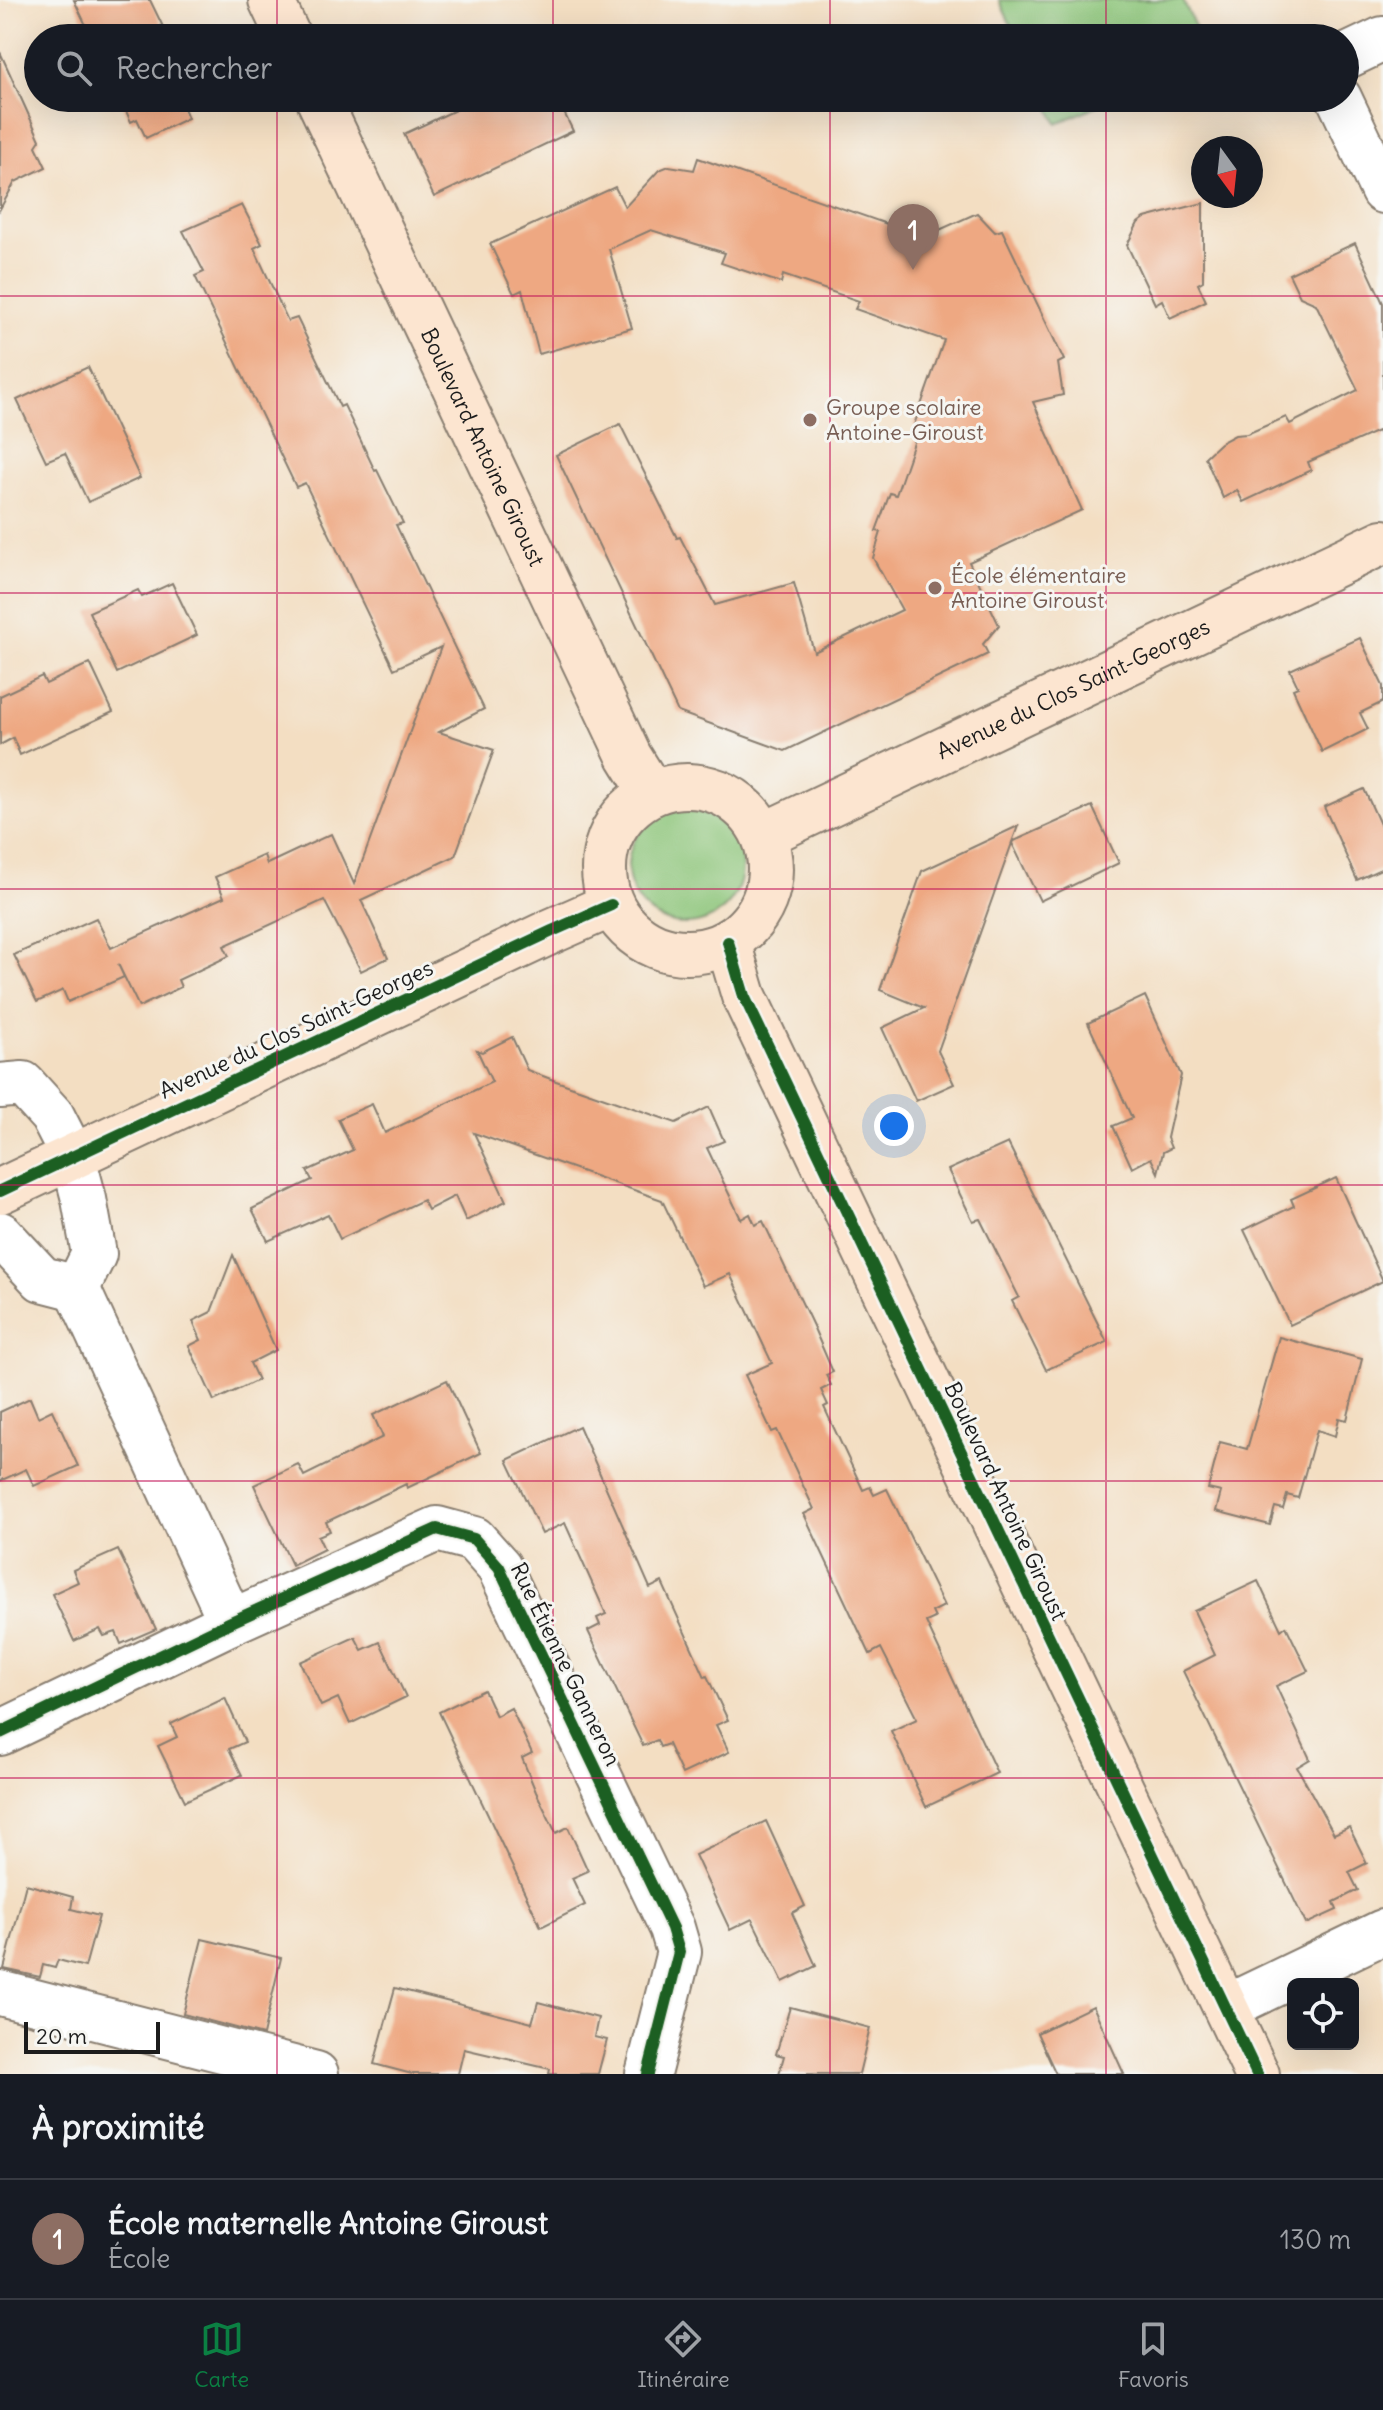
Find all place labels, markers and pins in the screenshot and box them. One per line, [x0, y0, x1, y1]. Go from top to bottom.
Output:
pin: 1 [887, 204, 939, 270]
place label: Groupe scolaire Antoine-Giroust [826, 393, 984, 446]
marker: Groupe scolaire Antoine-Giroust [801, 411, 819, 429]
place label: École élémentaire Antoine Giroust [951, 561, 1126, 614]
marker: École élémentaire Antoine Giroust [926, 579, 944, 597]

